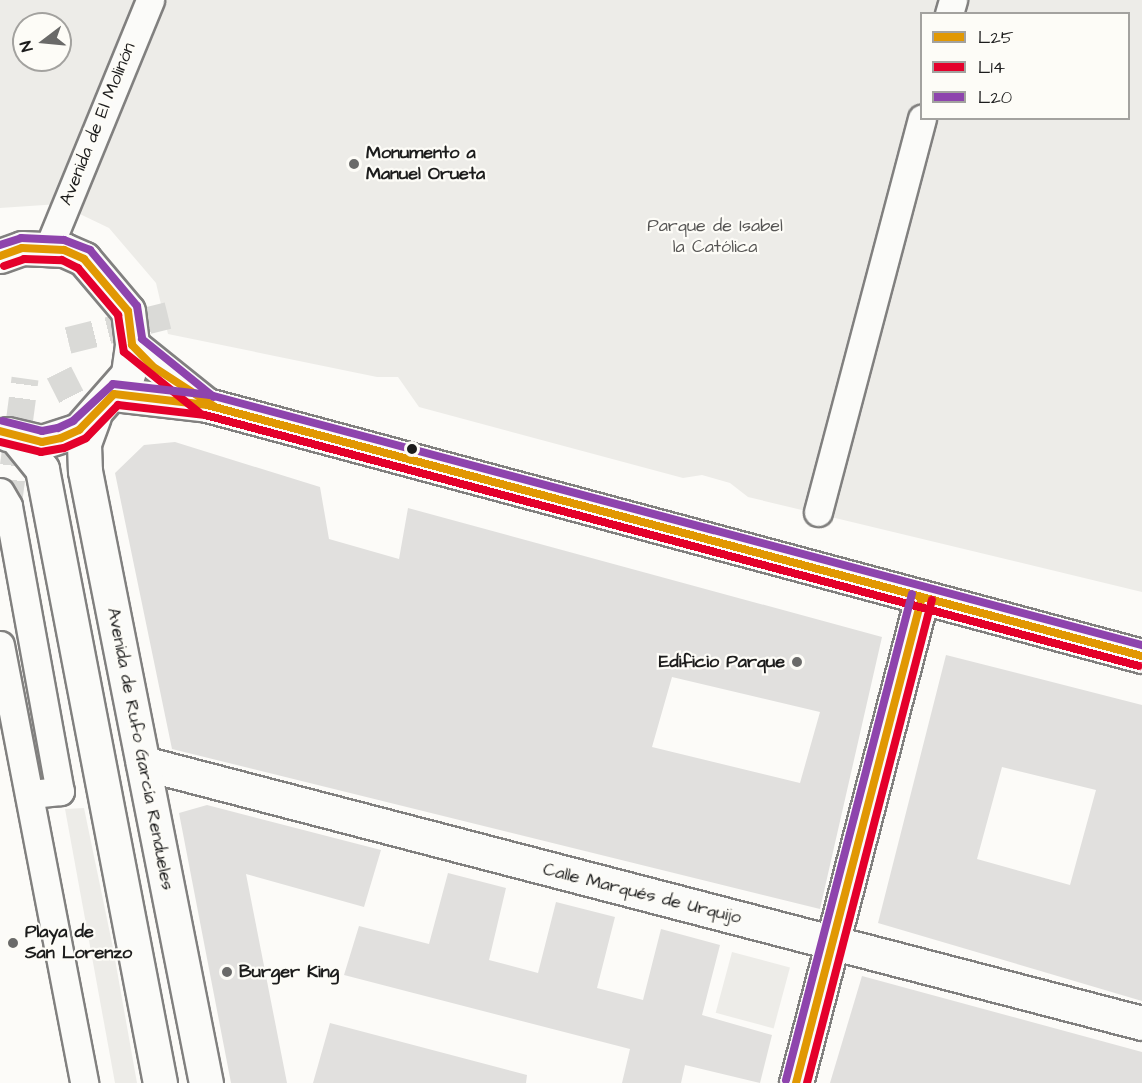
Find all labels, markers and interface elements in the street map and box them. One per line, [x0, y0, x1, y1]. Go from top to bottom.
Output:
north arrow [12, 12, 72, 72]
legend [920, 12, 1130, 120]
text: L25 [978, 25, 1014, 50]
text: N [15, 39, 39, 54]
street label: Avenida de El Molinón [55, 40, 141, 208]
text: L14 [978, 55, 1005, 80]
text: L20 [978, 85, 1012, 110]
place label: Monumento a Manuel Orueta [366, 143, 485, 186]
marker: Monumento a Manuel Orueta [347, 157, 361, 171]
park label: Parque de Isabel la Católica [647, 216, 783, 258]
unlabelled marker [406, 443, 418, 455]
street label: Avenida de Rufo García Rendueles [102, 606, 178, 892]
place label: Edificio Parque [659, 651, 785, 673]
marker: Edificio Parque [790, 655, 804, 669]
street label: Calle Marqués de Urquijo [541, 859, 743, 929]
place label: Playa de San Lorenzo [25, 922, 132, 964]
marker: Playa de San Lorenzo [6, 936, 20, 950]
place label: Burger King [239, 961, 339, 983]
marker: Burger King [220, 965, 234, 979]

